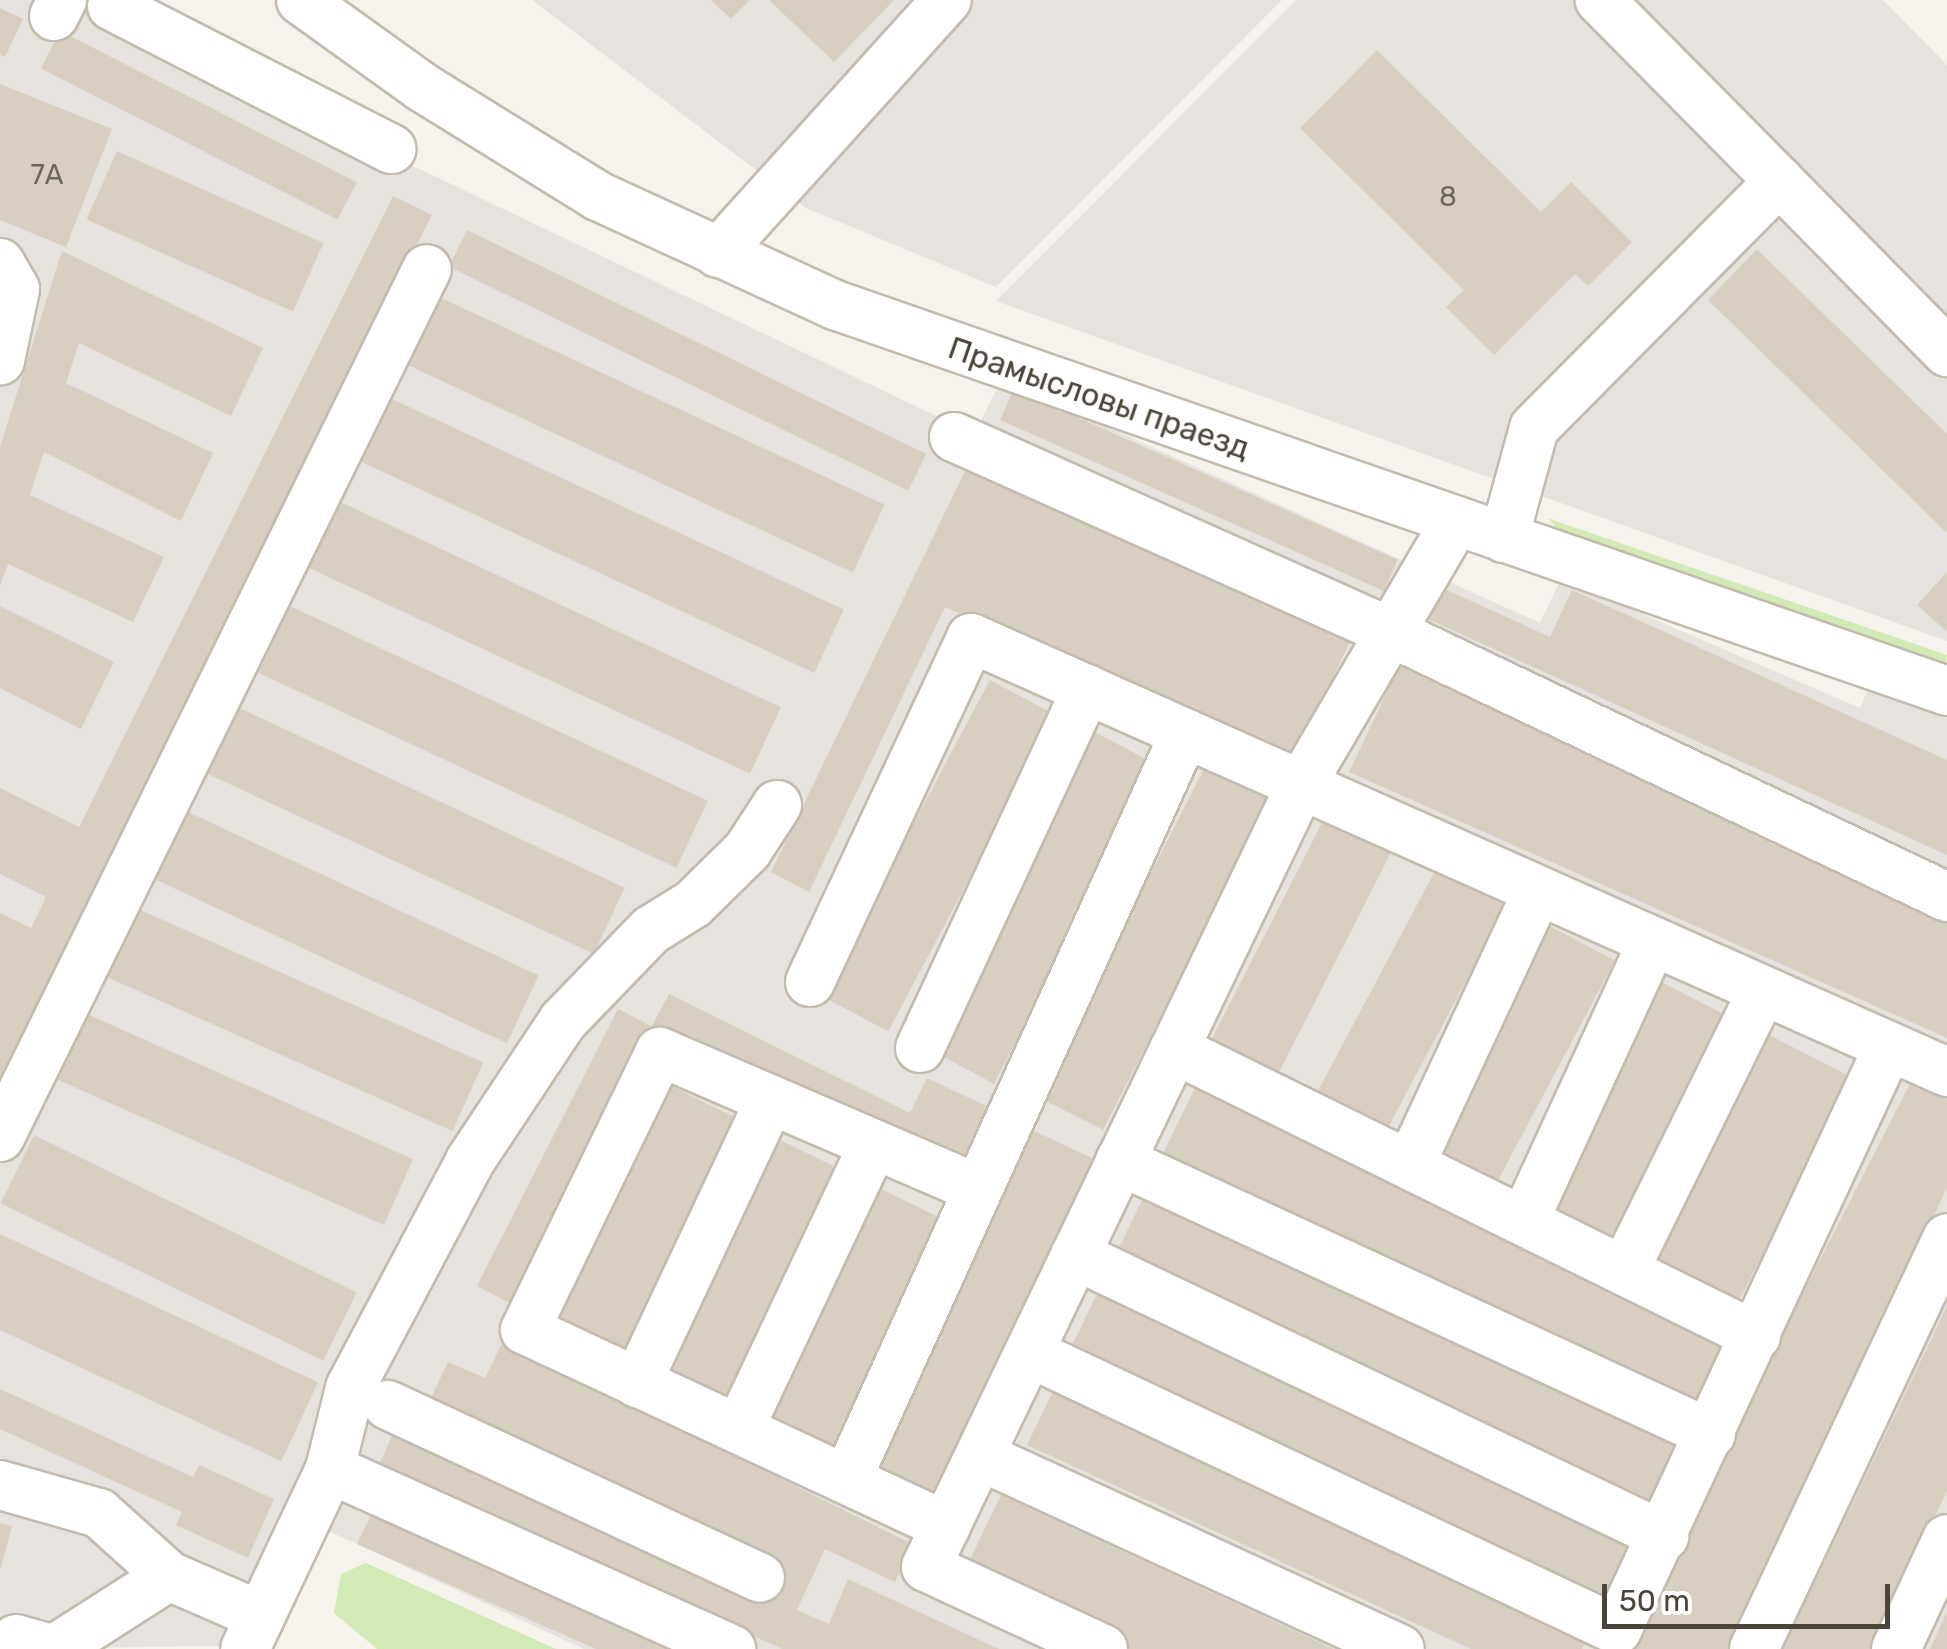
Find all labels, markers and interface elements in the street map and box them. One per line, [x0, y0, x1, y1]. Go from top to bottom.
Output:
house number: 7А [30, 158, 64, 192]
house number: 8 [1439, 180, 1457, 214]
street label: Прамысловы праезд [943, 328, 1255, 468]
scale bar [1607, 1564, 1894, 1626]
text: 50 m [1619, 1583, 1690, 1619]

